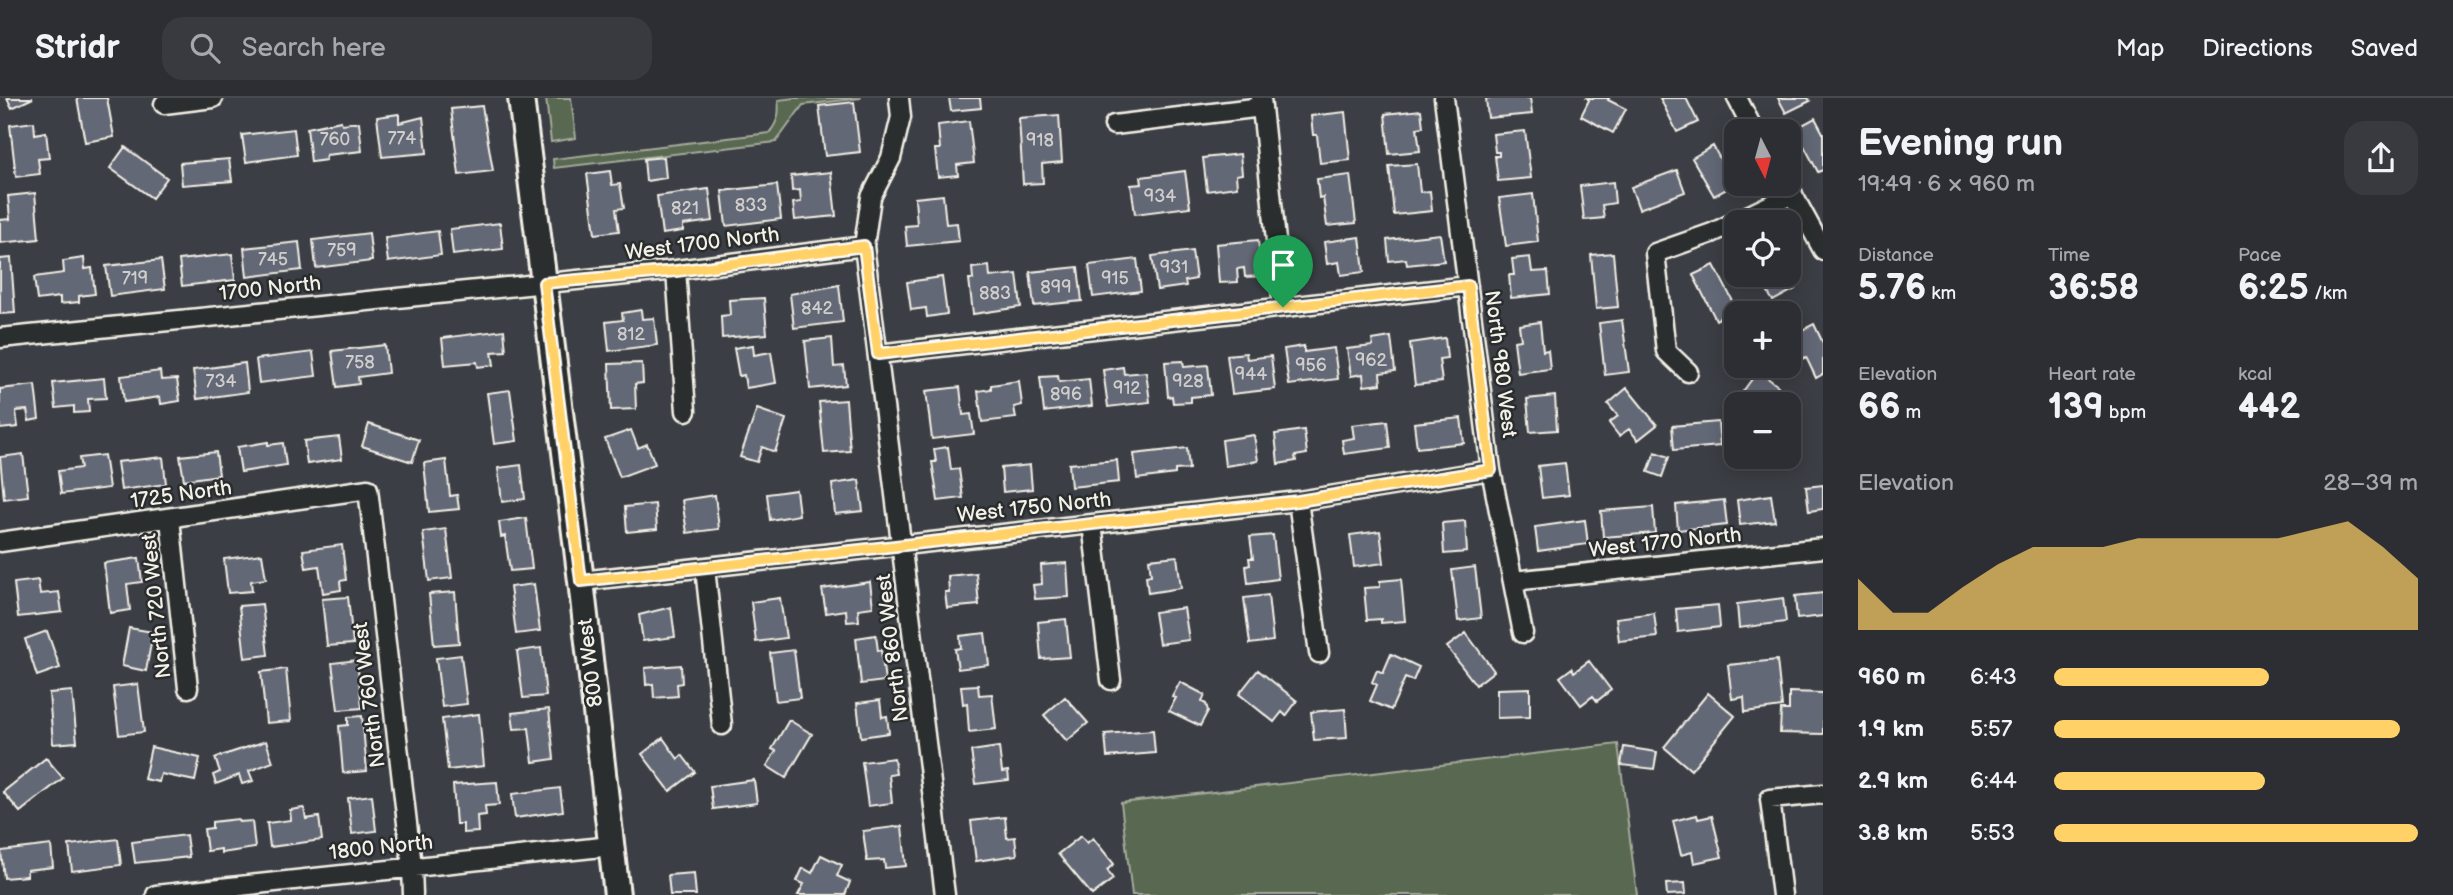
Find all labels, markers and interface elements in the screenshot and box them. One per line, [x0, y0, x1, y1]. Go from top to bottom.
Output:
search box [162, 17, 652, 80]
text: Stridr [35, 28, 120, 68]
icon: search [186, 29, 224, 67]
text: Search here [242, 33, 386, 64]
text: Map [2116, 34, 2164, 63]
text: Directions [2202, 34, 2313, 63]
text: Saved [2351, 34, 2418, 63]
north arrow [1724, 119, 1801, 196]
map controls [1724, 119, 1801, 469]
text: Evening run [1858, 121, 2063, 166]
button: share [2344, 121, 2418, 195]
house number: 774 [388, 128, 416, 149]
house number: 760 [320, 129, 350, 150]
house number: 918 [1026, 130, 1054, 151]
text: 19:49 · 6 × 960 m [1858, 170, 2035, 198]
house number: 934 [1144, 186, 1176, 207]
house number: 833 [735, 195, 767, 216]
house number: 821 [671, 198, 699, 219]
button: locate [1724, 210, 1801, 287]
street label: West 1700 North [623, 222, 781, 265]
pin [1253, 235, 1313, 307]
house number: 759 [327, 240, 357, 261]
text: Distance [1858, 244, 1934, 267]
text: Time [2048, 244, 2090, 267]
text: Pace [2238, 244, 2281, 267]
icon: arrive [1264, 246, 1302, 284]
house number: 745 [258, 249, 288, 270]
house number: 931 [1160, 257, 1188, 278]
text: 5.76 [1858, 267, 1926, 310]
text: 36:58 [2048, 267, 2139, 310]
text: 6:25 [2238, 267, 2309, 310]
house number: 719 [122, 268, 148, 289]
house number: 915 [1101, 268, 1129, 289]
street label: 1700 North [218, 271, 322, 306]
house number: 899 [1040, 277, 1072, 298]
text: km [1926, 282, 1956, 305]
text: /km [2309, 282, 2348, 305]
house number: 883 [979, 283, 1011, 304]
street label: North 980 West [1479, 289, 1522, 440]
house number: 842 [801, 298, 833, 319]
button: + [1724, 301, 1801, 378]
house number: 812 [617, 324, 645, 345]
house number: 962 [1355, 350, 1387, 371]
house number: 758 [345, 352, 375, 373]
house number: 956 [1295, 355, 1327, 376]
text: Elevation [1858, 363, 1937, 386]
text: Heart rate [2048, 363, 2136, 386]
text: kcal [2238, 363, 2272, 386]
house number: 944 [1235, 364, 1267, 385]
house number: 734 [206, 371, 236, 392]
house number: 928 [1172, 371, 1204, 392]
house number: 912 [1113, 378, 1141, 399]
house number: 896 [1050, 384, 1082, 405]
text: 66 [1858, 386, 1900, 429]
text: 139 [2048, 386, 2104, 429]
text: 442 [2238, 386, 2300, 429]
button: − [1724, 392, 1801, 469]
text: m [1900, 401, 1921, 424]
text: bpm [2104, 401, 2146, 424]
text: Elevation [1858, 469, 1954, 497]
text: 28–39 m [2323, 469, 2418, 497]
street label: 1725 North [129, 475, 233, 514]
street label: West 1750 North [956, 487, 1112, 528]
street label: West 1770 North [1588, 522, 1743, 563]
street label: North 720 West [136, 532, 177, 680]
street label: North 860 West [871, 572, 914, 723]
street label: 800 West [573, 617, 608, 709]
street label: North 760 West [348, 620, 391, 769]
text: 960 m [1858, 663, 1926, 691]
text: 6:43 [1970, 663, 2017, 691]
text: 1.9 km [1858, 715, 1924, 743]
text: 5:57 [1970, 715, 2012, 743]
text: 2.9 km [1858, 767, 1928, 795]
text: 6:44 [1970, 767, 2017, 795]
text: 3.8 km [1858, 819, 1928, 847]
text: 5:53 [1970, 819, 2015, 847]
street label: 1800 North [328, 830, 434, 865]

